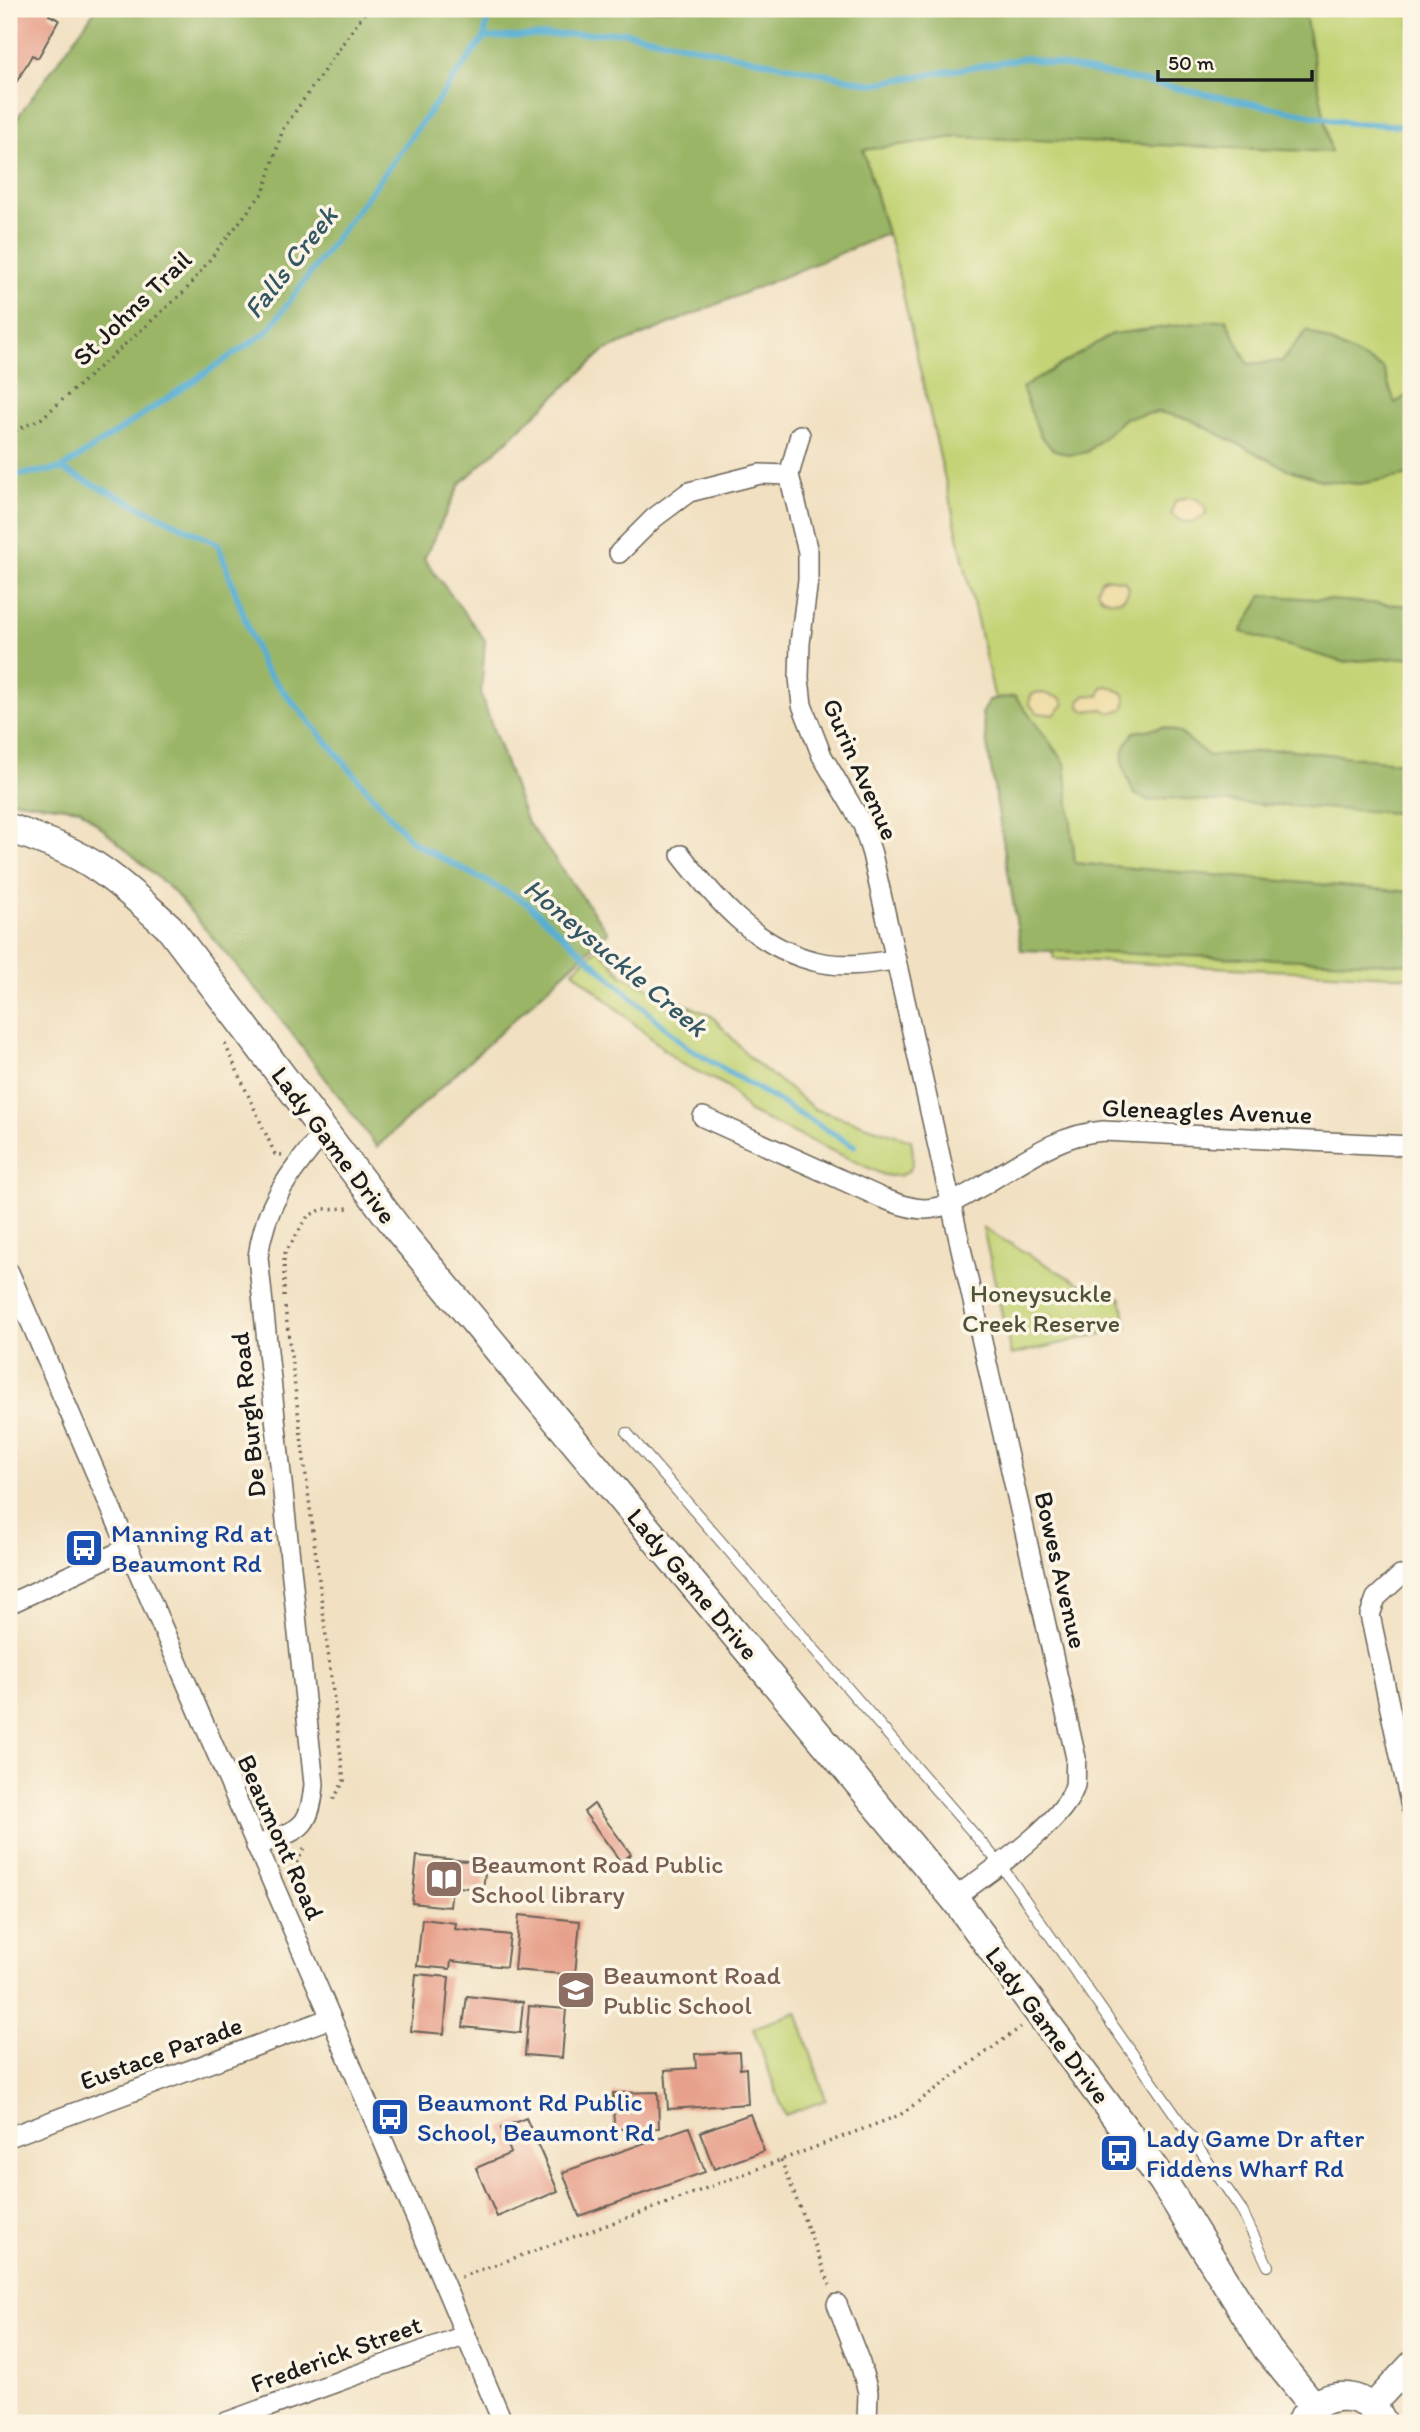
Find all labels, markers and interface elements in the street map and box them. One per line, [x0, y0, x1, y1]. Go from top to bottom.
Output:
scale bar [1158, 38, 1312, 82]
text: 50 m [1168, 50, 1215, 75]
water label: Falls Creek [236, 198, 345, 325]
street label: St Johns Trail [66, 243, 198, 373]
street label: Gurin Avenue [816, 693, 906, 845]
water label: Honeysuckle Creek [517, 870, 716, 1045]
street label: Lady Game Drive [264, 1060, 404, 1230]
street label: Gleneagles Avenue [1101, 1091, 1313, 1131]
park label: Honeysuckle Creek Reserve [962, 1277, 1120, 1339]
street label: De Burgh Road [223, 1330, 273, 1499]
street label: Bowes Avenue [1027, 1488, 1095, 1652]
street label: Lady Game Drive [620, 1501, 766, 1667]
place label: Manning Rd at Beaumont Rd [111, 1517, 273, 1579]
bus stop icon: Manning Rd at Beaumont Rd [63, 1527, 105, 1569]
street label: Beaumont Road [230, 1749, 332, 1925]
place label: Beaumont Road Public School library [471, 1848, 724, 1910]
library icon: Beaumont Road Public School library [423, 1858, 465, 1900]
street label: Lady Game Drive [978, 1940, 1118, 2110]
place label: Beaumont Road Public School [603, 1959, 781, 2021]
school or university icon: Beaumont Road Public School [555, 1969, 597, 2011]
street label: Eustace Parade [75, 2009, 247, 2097]
place label: Beaumont Rd Public School, Beaumont Rd [417, 2086, 655, 2148]
bus stop icon: Beaumont Rd Public School, Beaumont Rd [369, 2096, 411, 2138]
place label: Lady Game Dr after Fiddens Wharf Rd [1146, 2122, 1364, 2184]
bus stop icon: Lady Game Dr after Fiddens Wharf Rd [1098, 2132, 1140, 2174]
street label: Frederick Street [246, 2308, 426, 2400]

